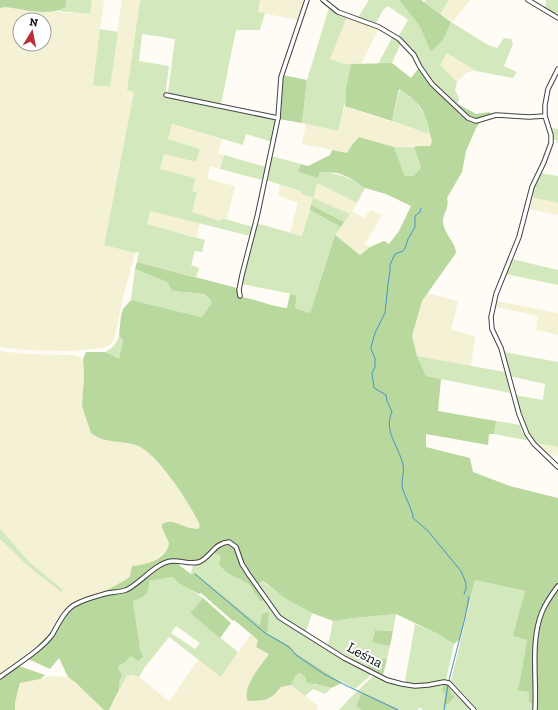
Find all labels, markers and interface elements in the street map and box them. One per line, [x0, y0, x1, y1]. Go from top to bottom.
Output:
north arrow [12, 12, 52, 52]
text: N [28, 16, 40, 30]
street label: Leśna [344, 638, 386, 672]

